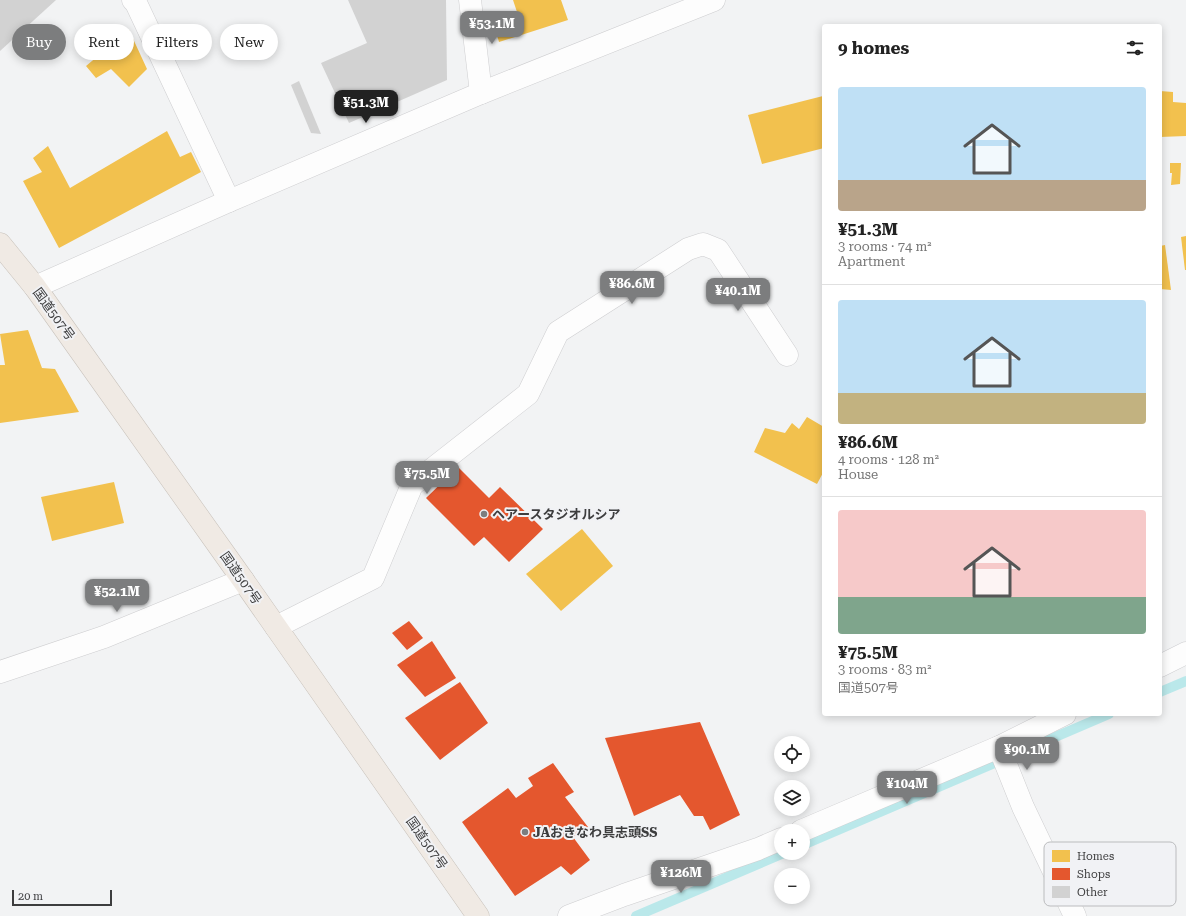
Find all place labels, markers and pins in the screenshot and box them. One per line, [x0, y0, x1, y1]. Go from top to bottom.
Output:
pin: ¥53.1M [459, 11, 525, 45]
pin: ¥51.3M [333, 90, 399, 124]
pin: ¥86.6M [599, 271, 665, 305]
pin: ¥40.1M [705, 278, 771, 312]
pin: ¥75.5M [394, 461, 460, 495]
place label: ヘアースタジオルシア [492, 507, 621, 522]
marker: ヘアースタジオルシア [479, 509, 489, 519]
pin: ¥52.1M [84, 579, 150, 613]
pin: ¥90.1M [994, 737, 1060, 771]
pin: ¥104M [879, 771, 935, 805]
place label: JAおきなわ具志頭SS [533, 825, 657, 840]
marker: JAおきなわ具志頭SS [520, 827, 530, 837]
pin: ¥126M [653, 860, 709, 894]

